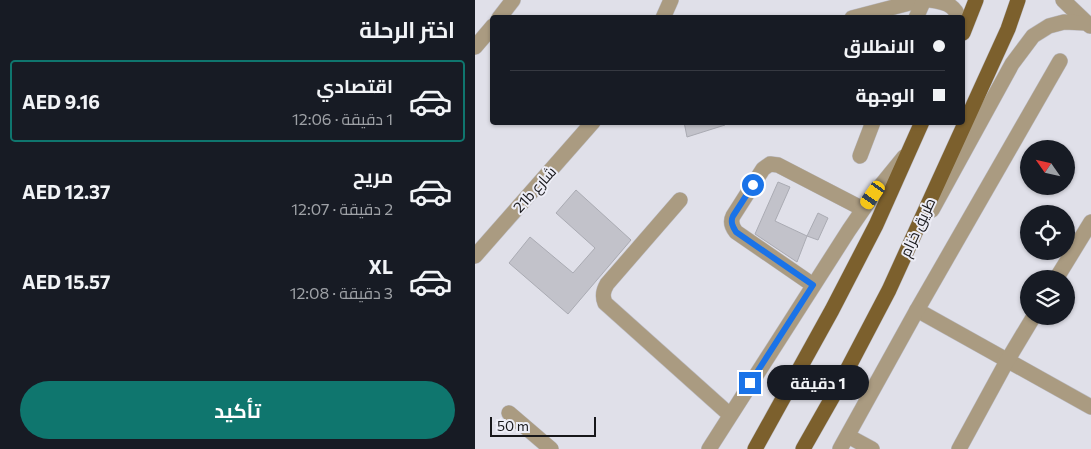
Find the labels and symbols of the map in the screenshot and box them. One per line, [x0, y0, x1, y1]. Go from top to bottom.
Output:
north arrow [1020, 140, 1075, 195]
street label: 21b شارع [509, 162, 562, 218]
route start [742, 174, 764, 196]
car [858, 178, 887, 212]
street label: طريق خزام [895, 194, 940, 260]
callout: 1 دقيقة [767, 366, 870, 400]
route end [739, 372, 761, 394]
scale bar [490, 414, 596, 437]

